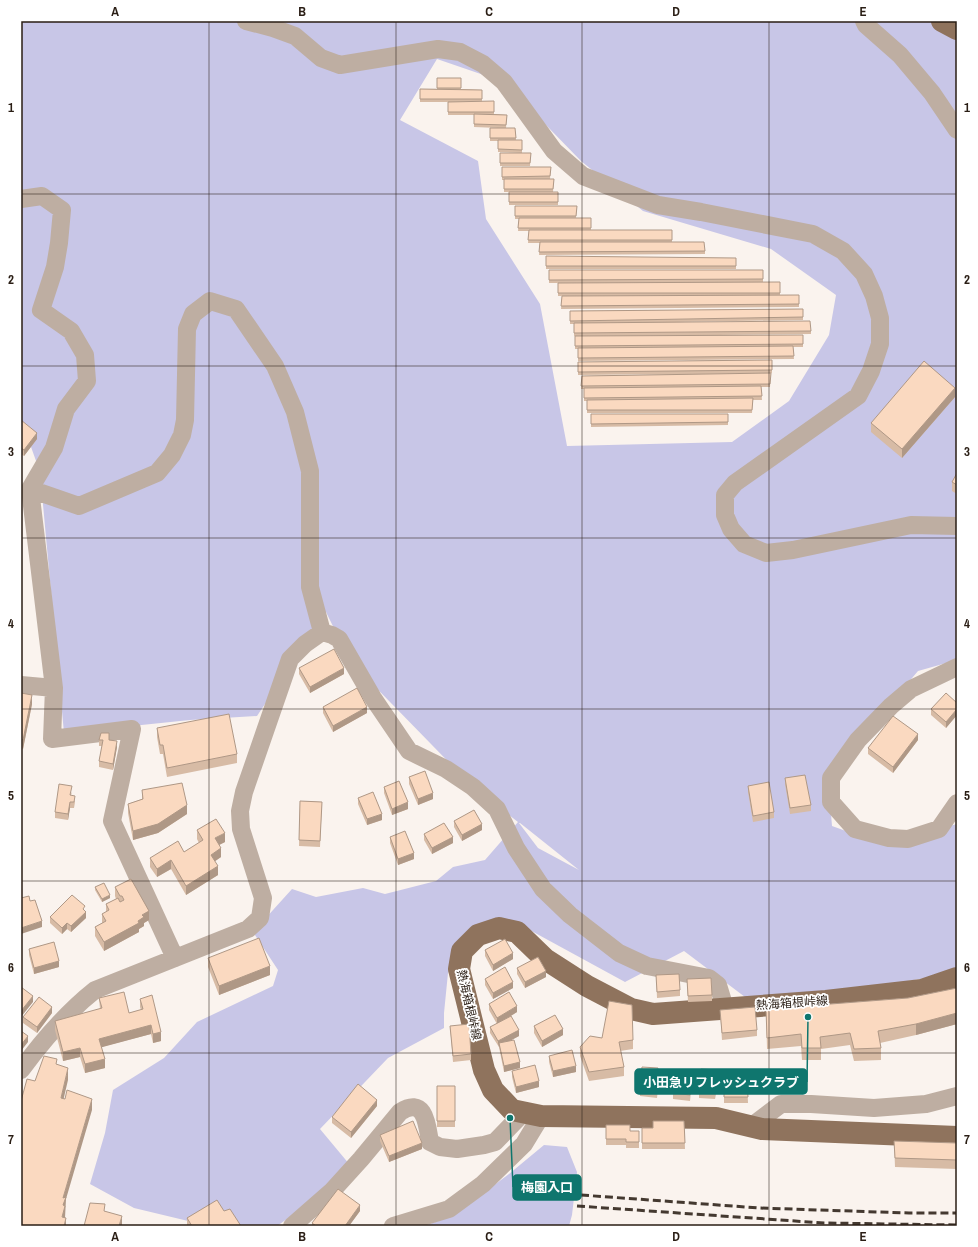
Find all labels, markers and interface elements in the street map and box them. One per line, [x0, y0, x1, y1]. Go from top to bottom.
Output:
text: A [111, 3, 119, 20]
text: B [298, 3, 306, 20]
text: C [485, 3, 493, 20]
text: D [672, 3, 680, 20]
text: E [859, 3, 867, 20]
text: 1 [8, 99, 14, 116]
text: 1 [964, 99, 970, 116]
text: 2 [8, 271, 14, 288]
text: 2 [964, 271, 970, 288]
text: 3 [8, 443, 14, 460]
text: 3 [964, 443, 970, 460]
text: 4 [8, 615, 14, 632]
text: 4 [964, 615, 970, 632]
text: 5 [8, 787, 14, 804]
text: 5 [964, 787, 970, 804]
text: 6 [8, 959, 14, 976]
text: 6 [964, 959, 970, 976]
street label: 熱海箱根峠線 [453, 968, 485, 1042]
street label: 熱海箱根峠線 [756, 993, 828, 1013]
callout: 小田急リフレッシュクラブ [635, 1069, 807, 1094]
text: 小田急リフレッシュクラブ [643, 1074, 799, 1091]
text: 7 [8, 1131, 14, 1148]
text: 7 [964, 1131, 970, 1148]
callout: 梅園入口 [513, 1175, 581, 1200]
text: 梅園入口 [521, 1179, 573, 1196]
text: A [111, 1228, 119, 1245]
text: B [298, 1228, 306, 1245]
text: C [485, 1228, 493, 1245]
text: D [672, 1228, 680, 1245]
text: E [859, 1228, 867, 1245]

